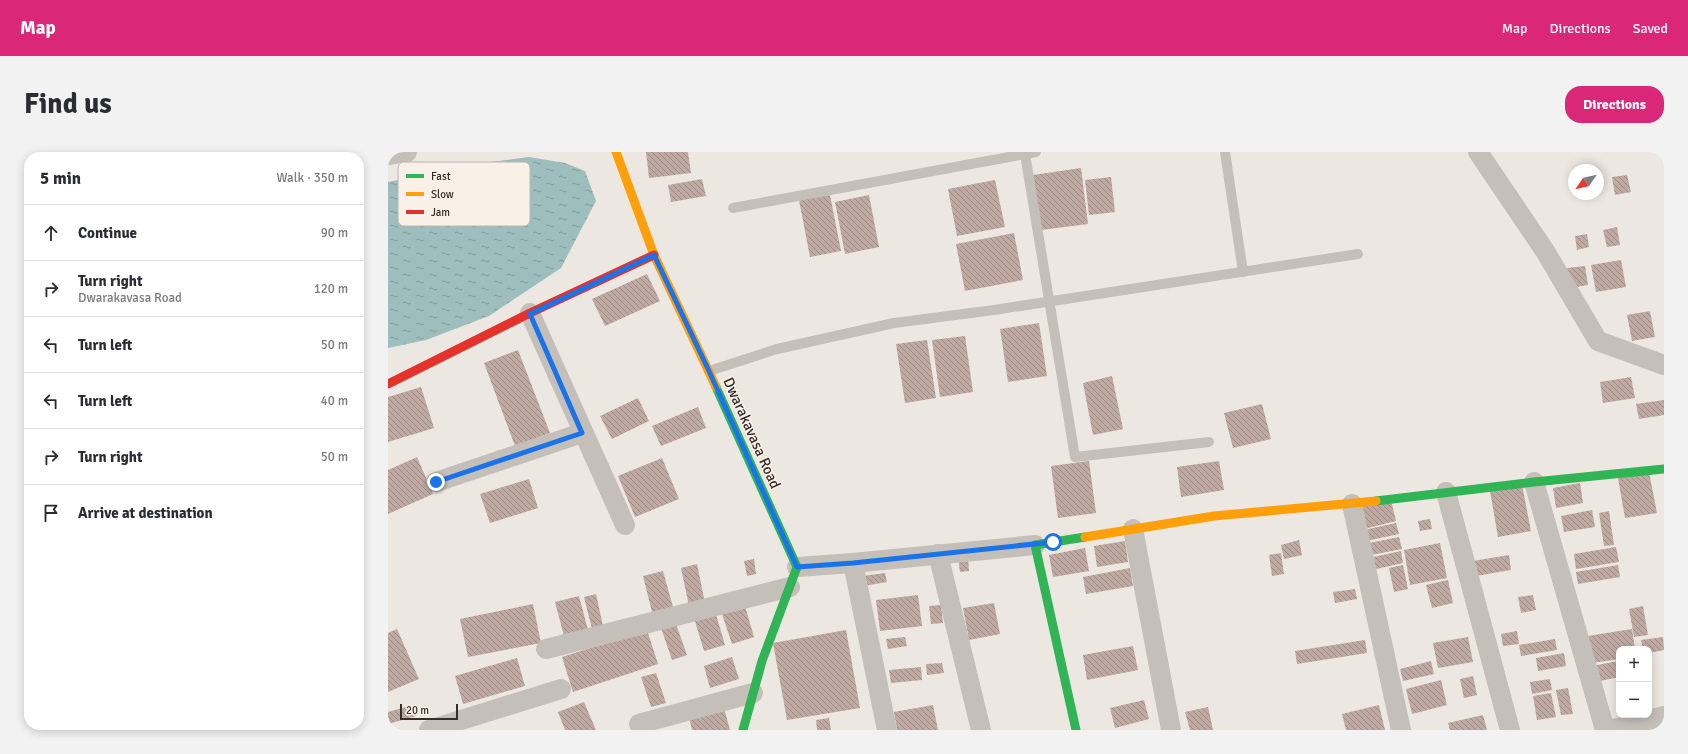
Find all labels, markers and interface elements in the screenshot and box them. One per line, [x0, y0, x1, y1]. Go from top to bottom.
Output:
text: Map [20, 16, 56, 40]
text: Map [1502, 20, 1528, 37]
text: Directions [1550, 20, 1611, 37]
text: Saved [1633, 20, 1668, 37]
button: Directions [1565, 86, 1664, 123]
text: Find us [24, 87, 112, 121]
legend [398, 162, 530, 226]
north arrow [1568, 164, 1604, 200]
text: 5 min [40, 168, 81, 189]
text: Walk · 350 m [277, 170, 348, 186]
text: Fast [431, 170, 451, 183]
text: Slow [431, 188, 454, 201]
text: Jam [431, 206, 450, 219]
icon: ahead [40, 222, 62, 244]
text: Continue [78, 224, 137, 242]
text: 90 m [321, 225, 348, 241]
text: Turn right [78, 272, 143, 290]
icon: right [40, 278, 62, 300]
text: 120 m [314, 281, 348, 297]
text: Dwarakavasa Road [78, 290, 182, 306]
icon: left [40, 334, 62, 356]
text: Turn left [78, 336, 132, 354]
text: 50 m [321, 337, 348, 353]
street label: Dwarakavasa Road [719, 375, 785, 491]
icon: left [40, 390, 62, 412]
text: Turn left [78, 392, 132, 410]
text: 40 m [321, 393, 348, 409]
icon: right [40, 446, 62, 468]
text: Turn right [78, 448, 143, 466]
text: 50 m [321, 449, 348, 465]
route end [427, 473, 445, 491]
icon: arrive [40, 502, 62, 524]
text: Arrive at destination [78, 504, 213, 522]
route start [1044, 533, 1062, 551]
map controls [1616, 646, 1652, 718]
button: + [1616, 646, 1652, 682]
button: − [1616, 682, 1652, 718]
scale bar [400, 702, 458, 721]
text: 20 m [406, 704, 429, 717]

